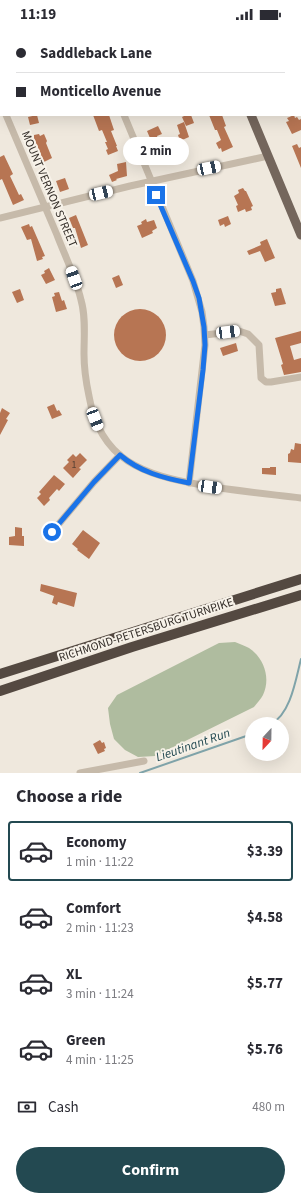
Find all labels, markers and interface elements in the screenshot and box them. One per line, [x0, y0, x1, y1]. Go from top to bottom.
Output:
text: 11:19 [20, 4, 56, 25]
text: Saddleback Lane [40, 43, 152, 64]
text: Monticello Avenue [40, 81, 161, 102]
street label: MOUNT VERNON STREET [17, 128, 81, 250]
callout: 2 min [123, 137, 189, 165]
text: 2 min [140, 142, 172, 160]
car [196, 160, 222, 176]
car [88, 184, 114, 202]
route end [147, 186, 165, 204]
car [64, 265, 84, 291]
car [215, 325, 241, 339]
car [85, 406, 105, 432]
house number: 1 [72, 458, 77, 472]
car [197, 479, 223, 495]
route start [43, 523, 61, 541]
street label: RICHMOND-PETERSBURG TURNPIKE [57, 594, 235, 666]
north arrow [245, 717, 289, 761]
map controls [245, 717, 289, 761]
water label: Lieutinant Run [153, 724, 233, 766]
text: Choose a ride [16, 784, 122, 809]
text: Economy [66, 832, 127, 853]
icon: car [18, 833, 54, 869]
text: $3.39 [247, 841, 283, 862]
text: 1 min · 11:22 [66, 853, 134, 871]
text: Comfort [66, 898, 121, 919]
icon: car [18, 899, 54, 935]
text: $4.58 [247, 907, 283, 928]
text: 2 min · 11:23 [66, 919, 134, 937]
text: XL [66, 964, 82, 985]
icon: car [18, 965, 54, 1001]
text: $5.77 [247, 973, 283, 994]
text: 3 min · 11:24 [66, 985, 134, 1003]
text: Green [66, 1030, 106, 1051]
icon: car [18, 1031, 54, 1067]
text: $5.76 [247, 1039, 283, 1060]
text: 4 min · 11:25 [66, 1051, 134, 1069]
icon: cash [16, 1096, 38, 1118]
text: Cash [48, 1097, 79, 1118]
text: 480 m [252, 1098, 285, 1116]
button: Confirm [16, 1147, 285, 1193]

